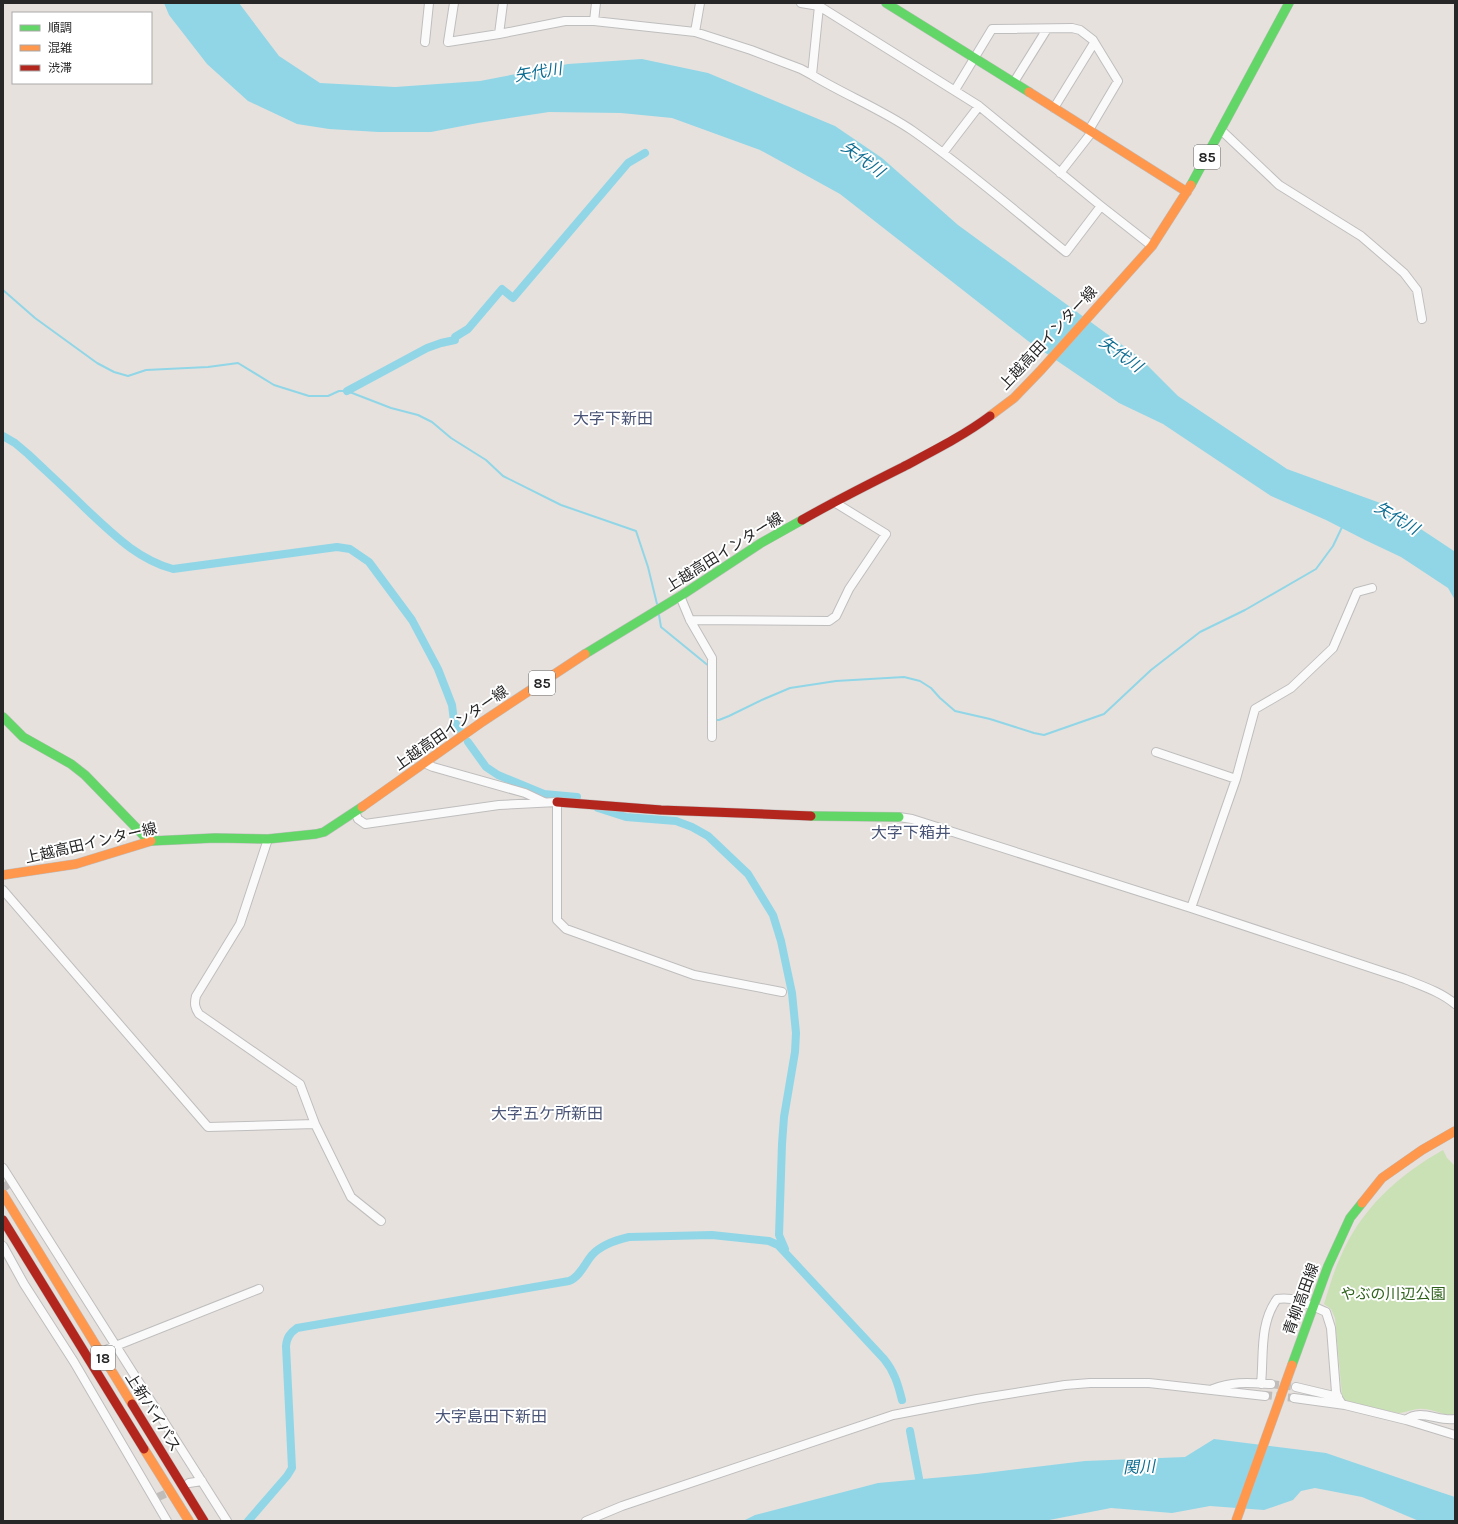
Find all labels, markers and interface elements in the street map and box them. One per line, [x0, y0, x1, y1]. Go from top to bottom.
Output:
legend [12, 12, 152, 84]
text: 順調 [48, 21, 72, 35]
text: 混雑 [48, 41, 72, 55]
water label: 矢代川 [513, 59, 565, 85]
text: 渋滞 [48, 61, 72, 75]
water label: 矢代川 [838, 137, 890, 182]
road number: 85 [1194, 145, 1220, 169]
street label: 上越高田インター線 [995, 282, 1101, 394]
water label: 矢代川 [1096, 332, 1148, 377]
district label: 大字下新田 [573, 409, 653, 428]
water label: 矢代川 [1372, 497, 1424, 540]
street label: 上越高田インター線 [662, 509, 786, 595]
road number: 85 [529, 671, 555, 695]
street label: 上越高田インター線 [391, 682, 511, 774]
street label: 上越高田インター線 [23, 819, 159, 867]
district label: 大字下箱井 [871, 823, 951, 842]
district label: 大字五ケ所新田 [491, 1104, 603, 1123]
street label: 青柳高田線 [1280, 1261, 1322, 1337]
park label: やぶの川辺公園 [1340, 1285, 1446, 1303]
road number: 18 [91, 1346, 115, 1370]
street label: 上新バイパス [122, 1369, 184, 1455]
district label: 大字島田下新田 [435, 1407, 547, 1426]
water label: 関川 [1123, 1457, 1157, 1477]

